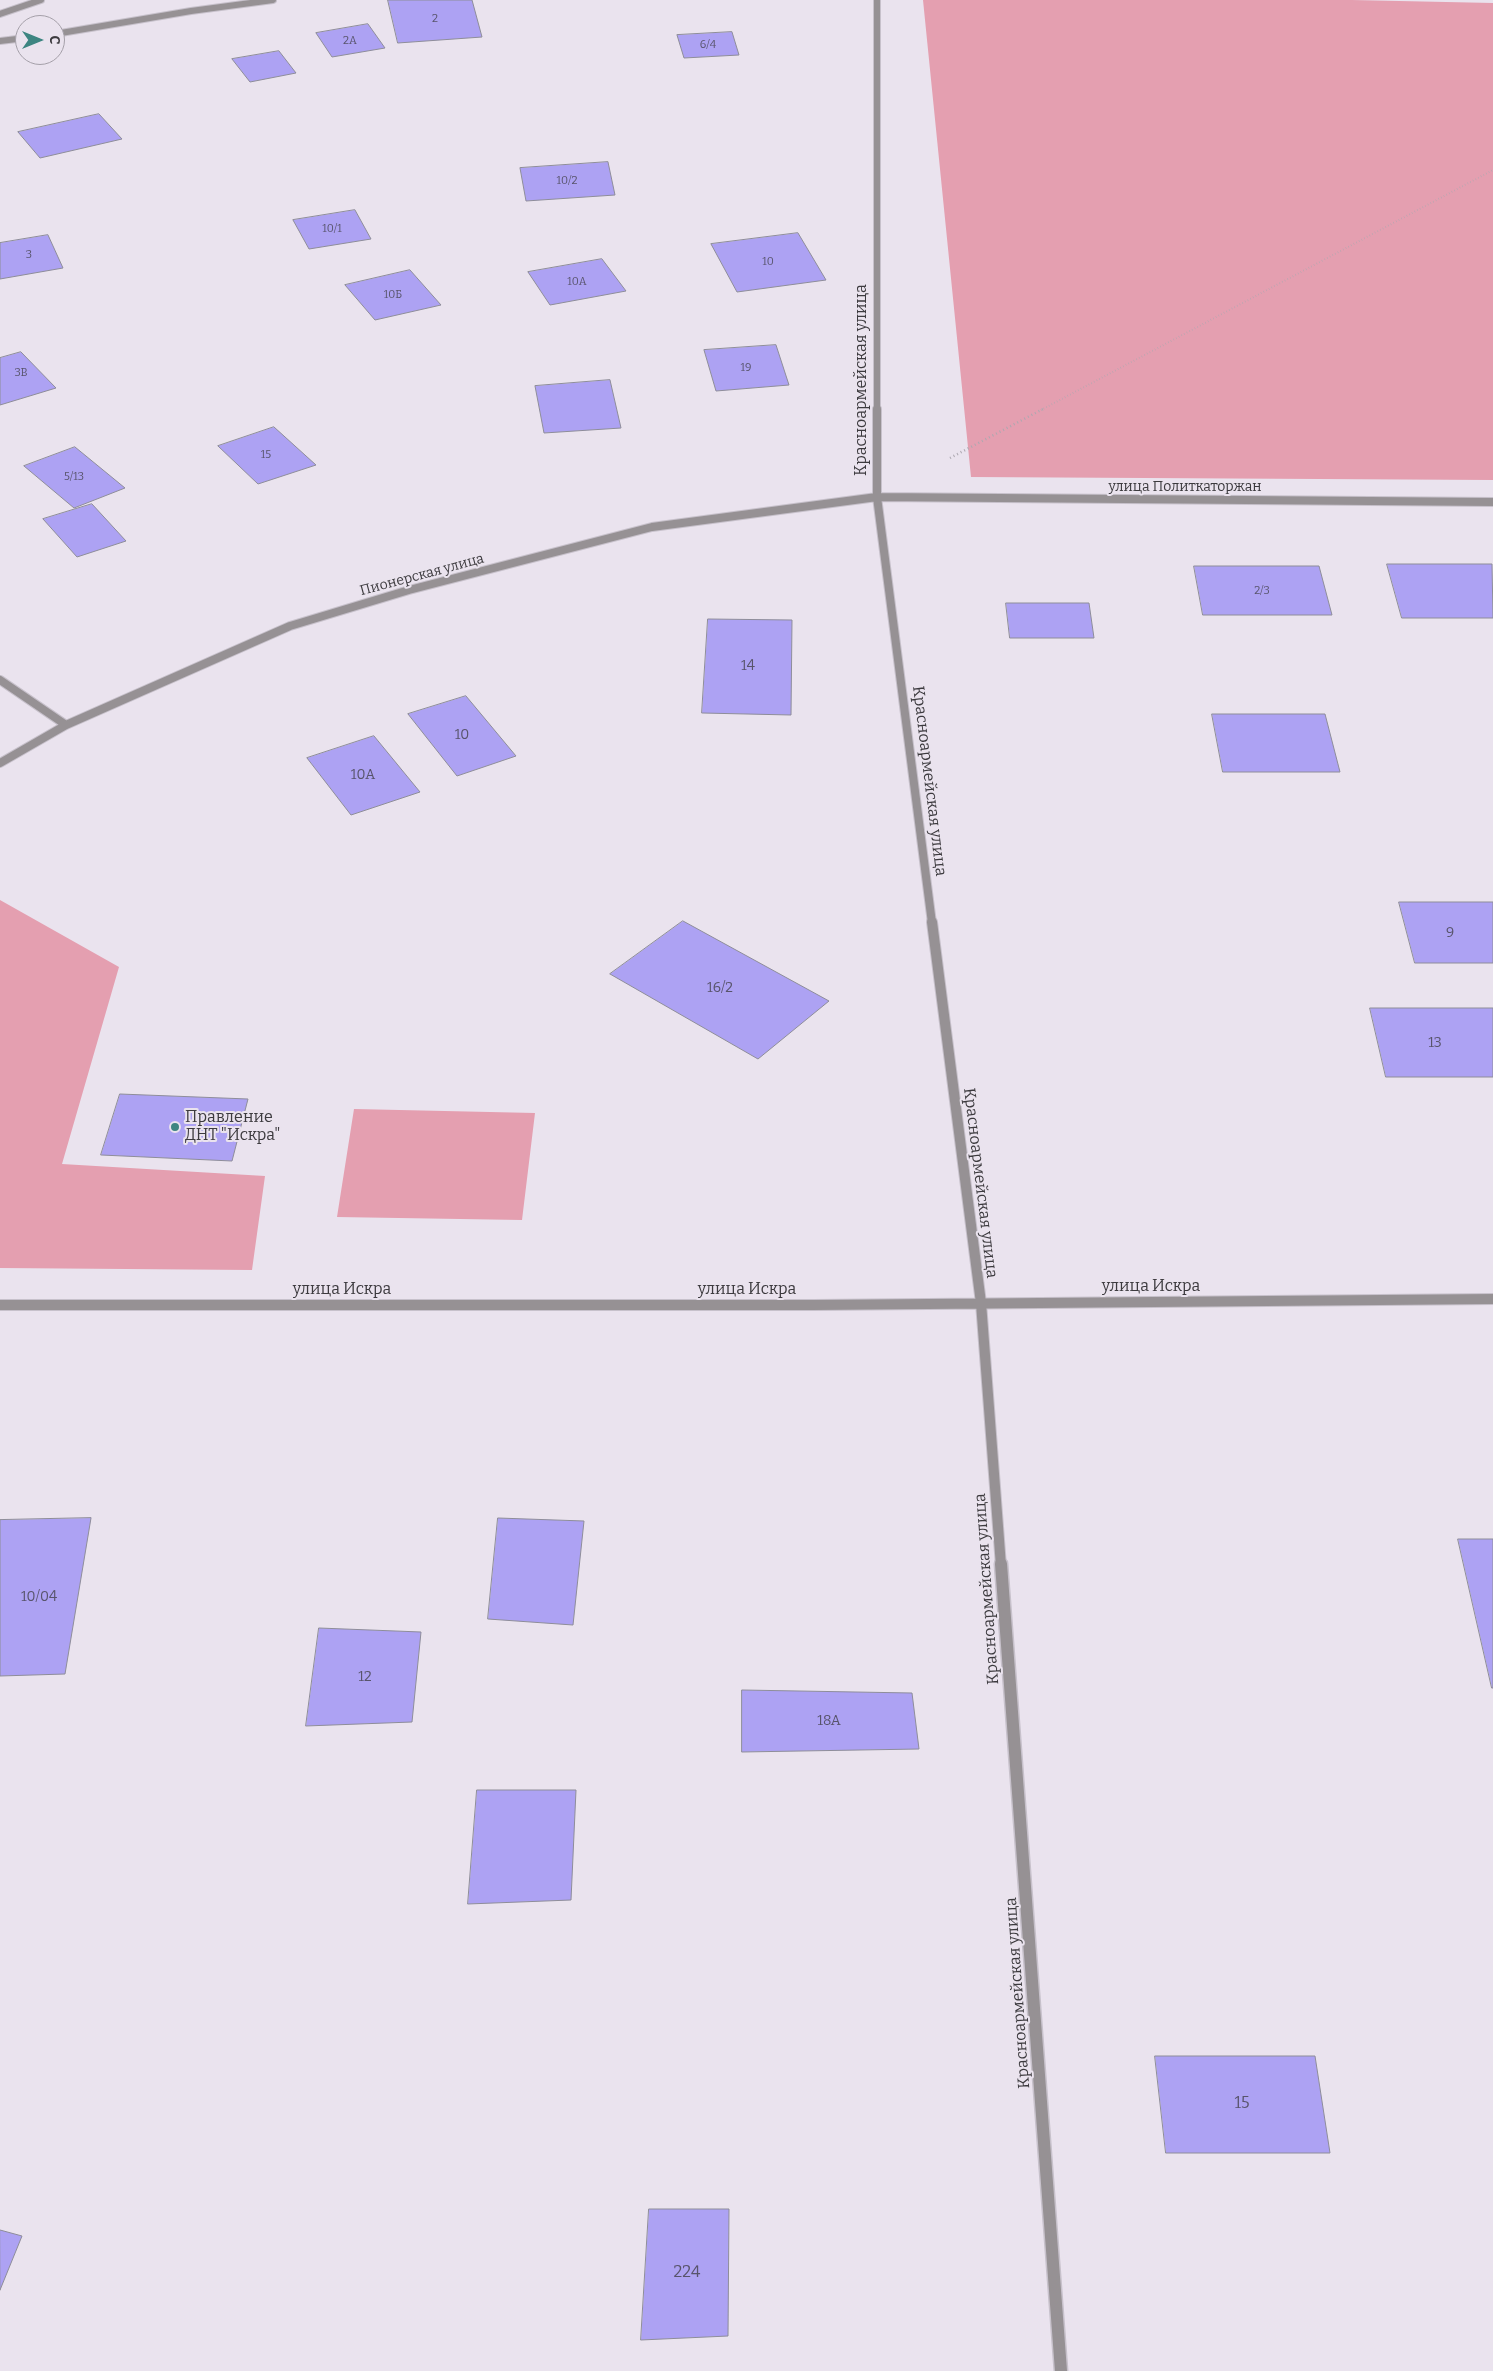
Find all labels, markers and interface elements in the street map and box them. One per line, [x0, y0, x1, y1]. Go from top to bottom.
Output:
house number: 2 [432, 12, 438, 26]
north arrow [15, 15, 65, 65]
house number: 2А [343, 34, 357, 48]
text: С [46, 36, 63, 44]
house number: 6/4 [700, 38, 716, 52]
house number: 10/2 [557, 174, 577, 188]
house number: 10/1 [322, 222, 342, 236]
house number: 3 [26, 248, 32, 262]
house number: 10 [762, 255, 774, 269]
house number: 10А [567, 275, 587, 289]
street label: Красноармейская улица [852, 284, 872, 476]
house number: 10Б [384, 288, 402, 302]
house number: 19 [741, 361, 751, 375]
house number: 3В [14, 366, 28, 380]
house number: 15 [261, 448, 271, 462]
house number: 5/13 [64, 470, 84, 484]
street label: улица Политкаторжан [1108, 479, 1262, 495]
street label: Пионерская улица [358, 550, 486, 600]
house number: 2/3 [1254, 584, 1270, 598]
house number: 14 [741, 658, 755, 674]
street label: Красноармейская улица [908, 685, 950, 877]
house number: 10 [455, 727, 469, 743]
house number: 10А [351, 767, 375, 783]
house number: 9 [1446, 925, 1454, 941]
house number: 16/2 [707, 980, 733, 996]
house number: 13 [1428, 1035, 1442, 1051]
street label: Красноармейская улица [959, 1087, 1001, 1279]
place label: Правление ДНТ "Искра" [185, 1108, 280, 1146]
marker: Правление ДНТ "Искра" [169, 1121, 181, 1133]
street label: улица Искра [1102, 1277, 1200, 1297]
street label: улица Искра [293, 1280, 391, 1300]
street label: улица Искра [698, 1280, 796, 1300]
street label: Красноармейская улица [971, 1493, 1003, 1685]
house number: 10/04 [21, 1589, 57, 1605]
house number: 12 [358, 1669, 372, 1685]
house number: 18А [817, 1713, 841, 1729]
street label: Красноармейская улица [1002, 1897, 1034, 2089]
house number: 15 [1234, 2094, 1250, 2114]
house number: 224 [674, 2263, 700, 2283]

